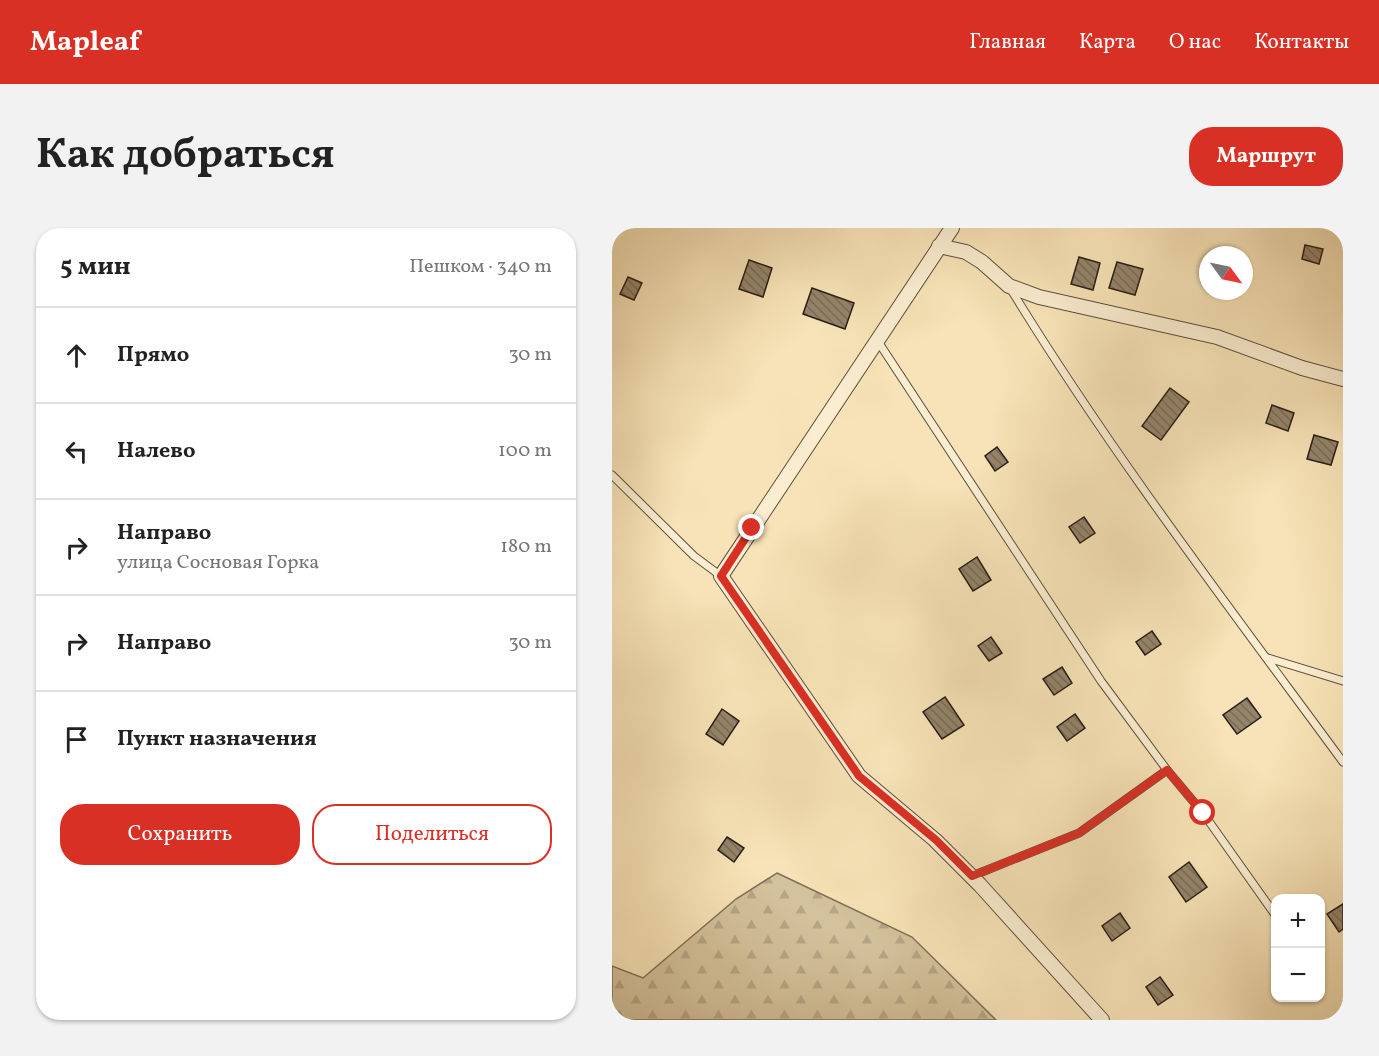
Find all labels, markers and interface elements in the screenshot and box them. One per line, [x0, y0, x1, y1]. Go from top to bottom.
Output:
text: Mapleaf [30, 23, 140, 62]
text: Главная [969, 28, 1046, 57]
text: Карта [1079, 28, 1136, 57]
text: О нас [1169, 28, 1221, 57]
text: Контакты [1254, 28, 1349, 57]
text: Как добраться [36, 127, 335, 186]
button: Маршрут [1189, 127, 1343, 186]
north arrow [1199, 246, 1253, 300]
text: 5 мин [60, 249, 131, 285]
text: Пешком · 340 m [409, 253, 552, 281]
icon: ahead [60, 339, 93, 372]
text: Прямо [117, 340, 189, 371]
text: 30 m [508, 341, 552, 369]
icon: left [60, 435, 93, 468]
text: Налево [117, 436, 196, 467]
text: 100 m [498, 437, 552, 465]
route end [738, 514, 764, 540]
text: Направо [117, 518, 211, 549]
icon: right [60, 531, 93, 564]
text: 180 m [500, 533, 552, 561]
text: улица Сосновая Горка [117, 549, 319, 577]
icon: right [60, 627, 93, 660]
text: Направо [117, 628, 211, 659]
text: 30 m [508, 629, 552, 657]
icon: arrive [60, 723, 93, 756]
text: Пункт назначения [117, 724, 317, 755]
route start [1189, 799, 1215, 825]
button: Сохранить [60, 804, 300, 865]
button: Поделиться [312, 804, 552, 865]
map controls [1271, 894, 1325, 1002]
button: + [1271, 894, 1325, 948]
button: − [1271, 948, 1325, 1002]

